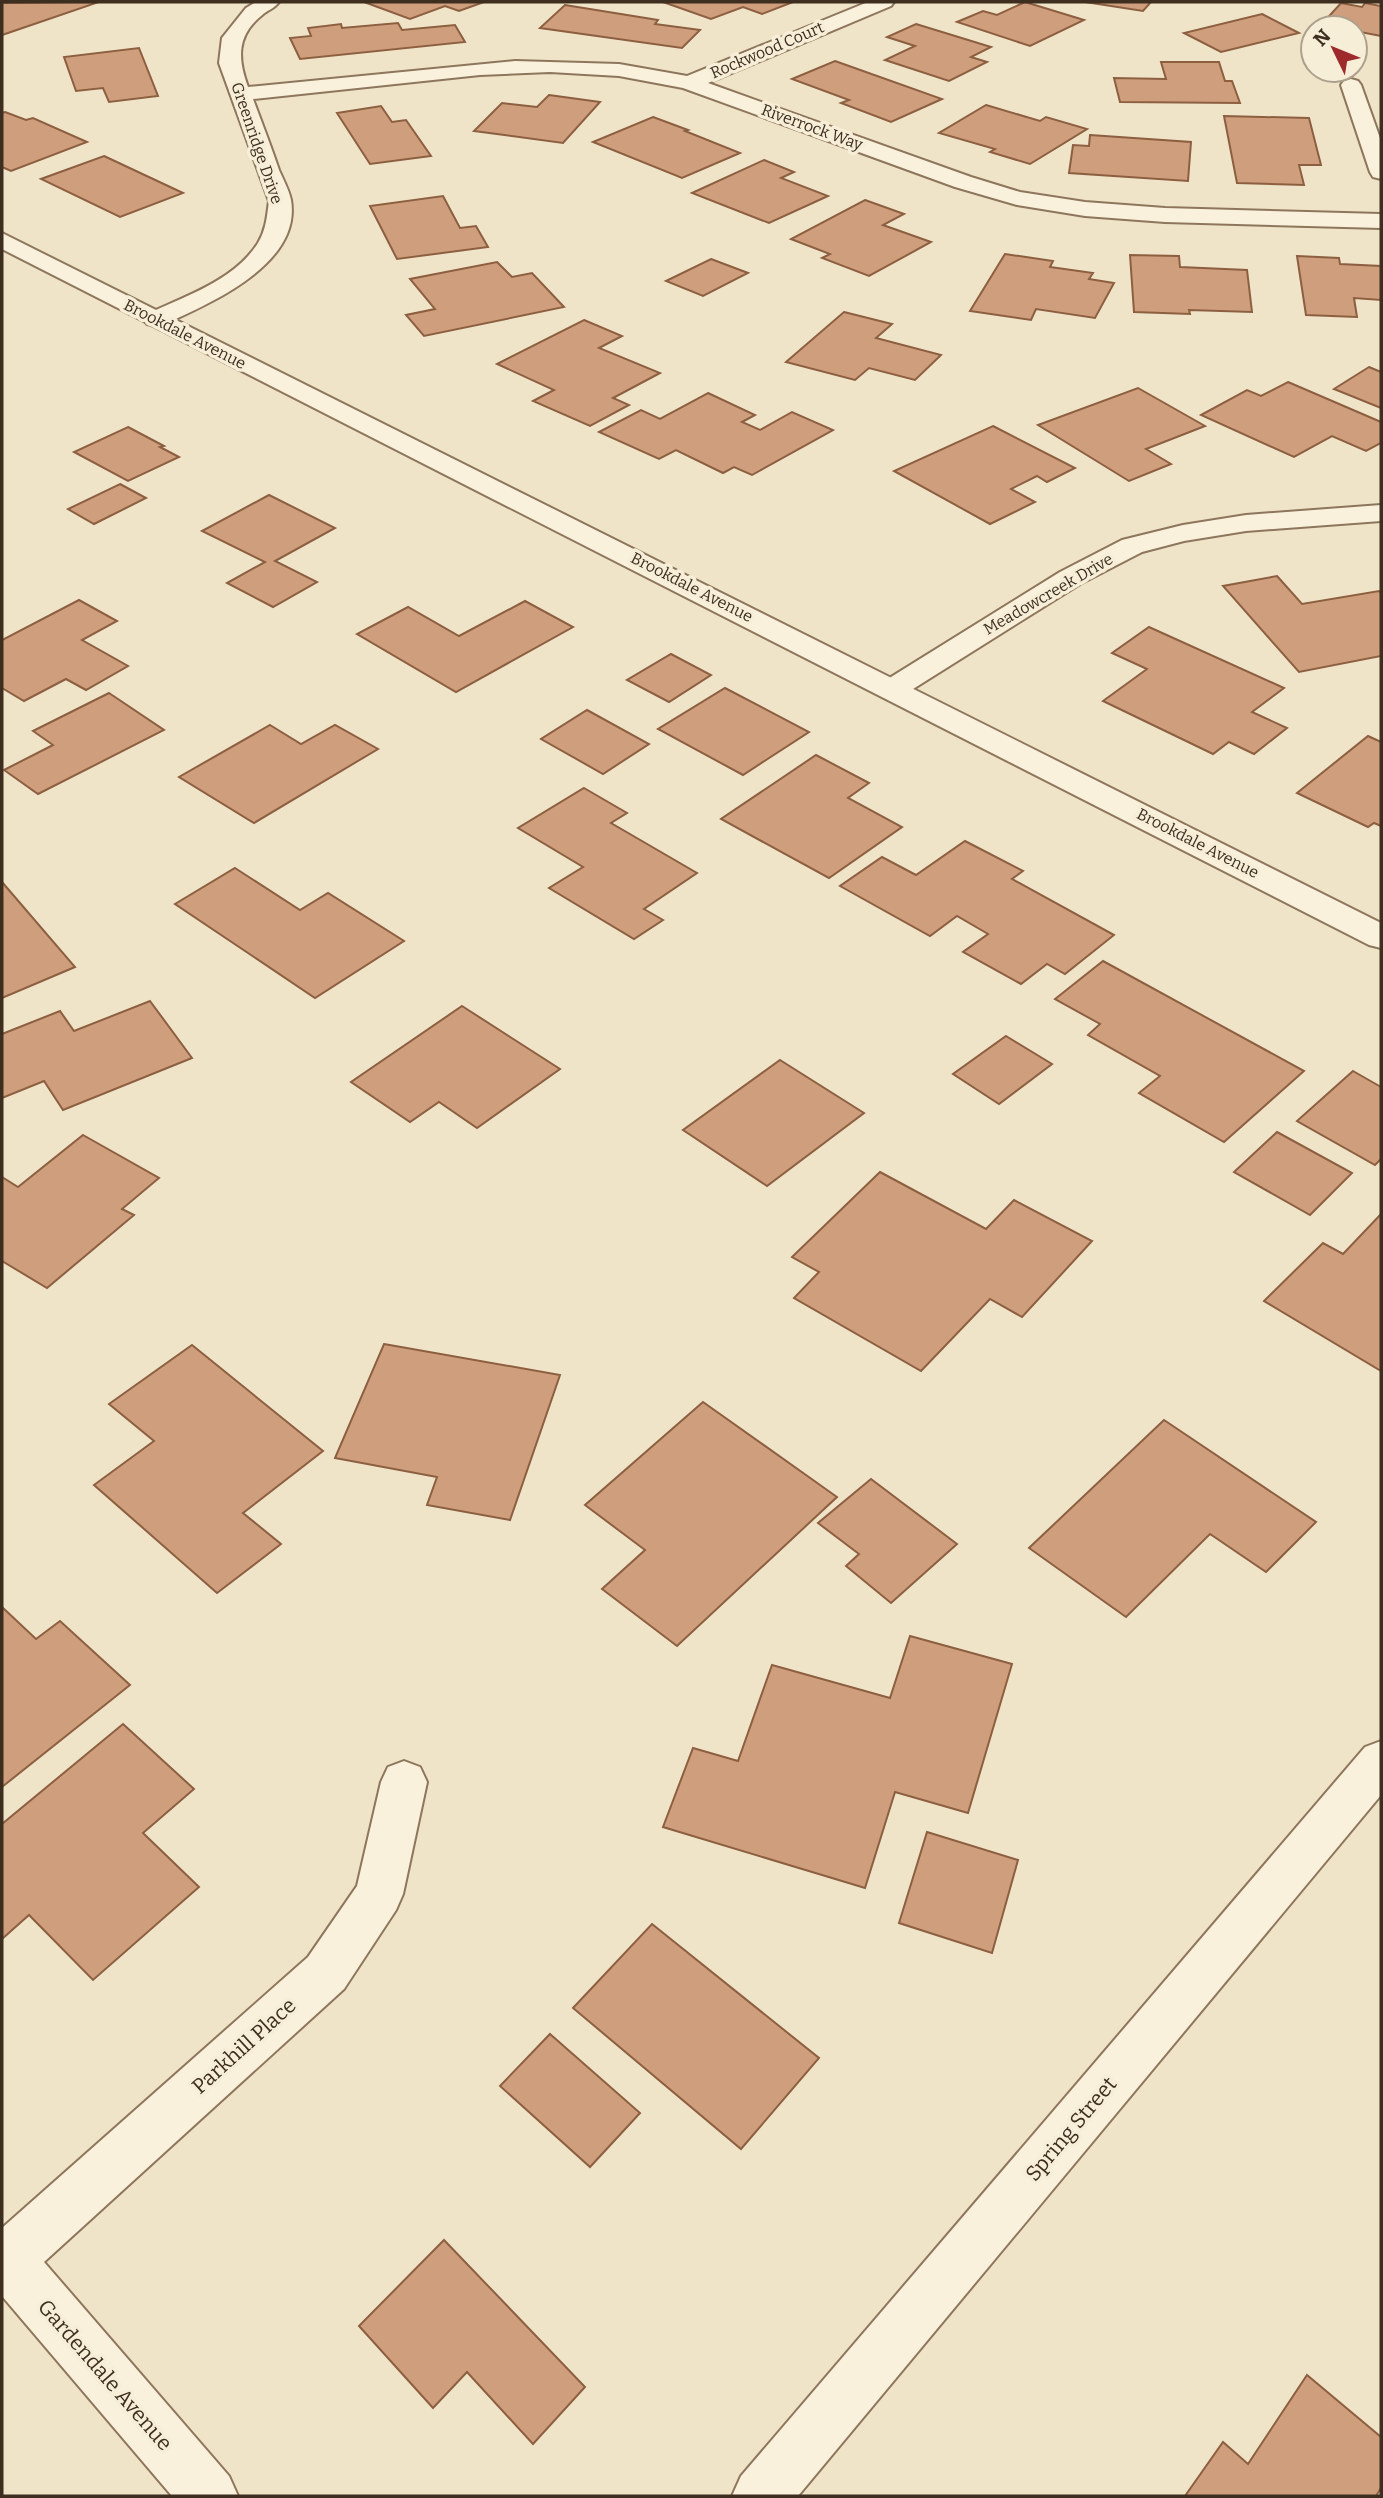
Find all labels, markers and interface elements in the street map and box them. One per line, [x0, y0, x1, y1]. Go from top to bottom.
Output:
north arrow [1299, 14, 1369, 84]
street label: Rockwood Court [707, 17, 827, 83]
text: N [1309, 24, 1336, 51]
street label: Greenridge Drive [227, 80, 287, 206]
street label: Riverrock Way [759, 100, 866, 154]
street label: Brookdale Avenue [121, 295, 249, 373]
street label: Brookdale Avenue [628, 548, 756, 626]
street label: Meadowcreek Drive [980, 549, 1116, 639]
street label: Brookdale Avenue [1134, 804, 1262, 882]
street label: Parkhill Place [187, 1993, 301, 2099]
street label: Spring Street [1020, 2071, 1122, 2186]
street label: Gardendale Avenue [32, 2294, 178, 2456]

